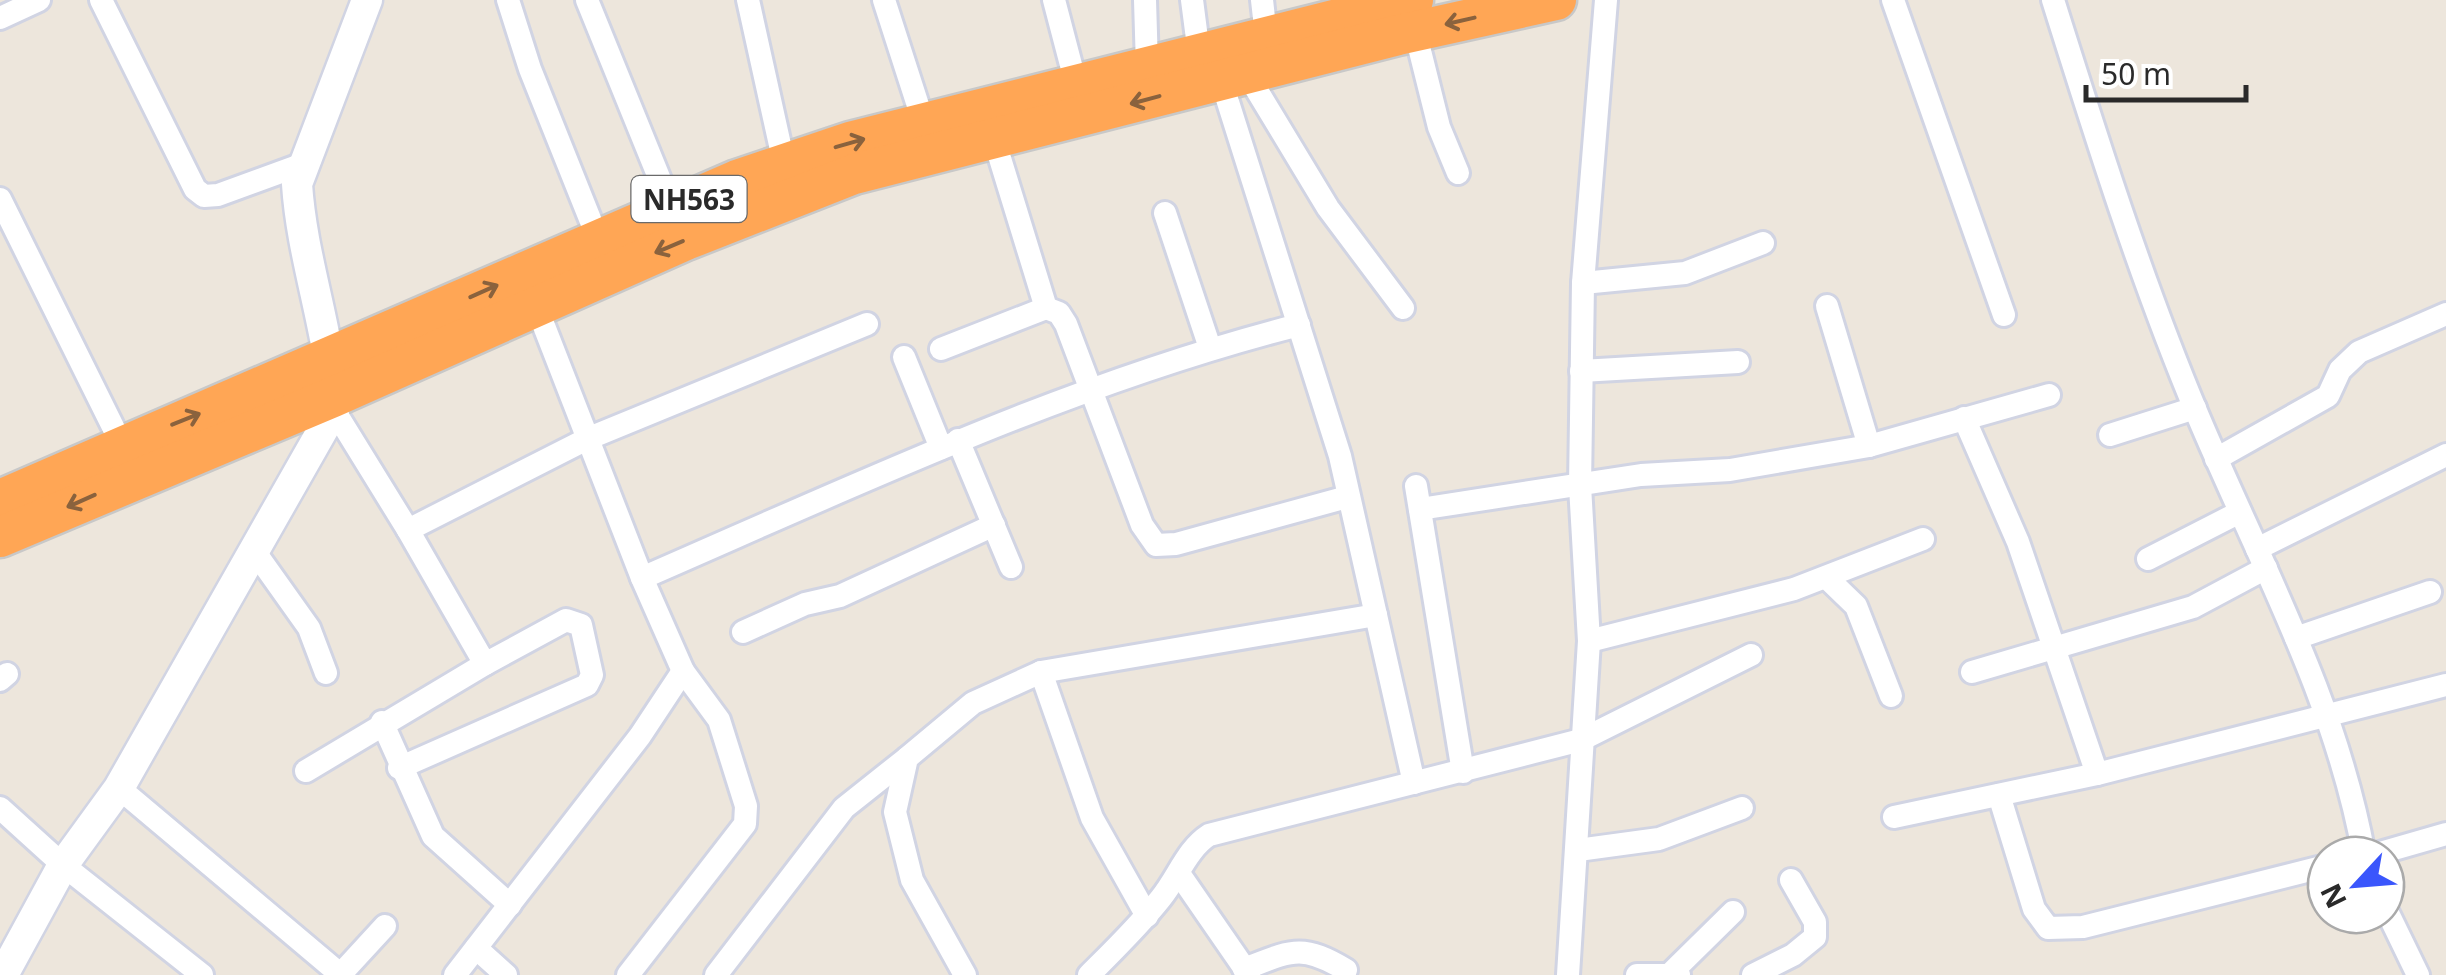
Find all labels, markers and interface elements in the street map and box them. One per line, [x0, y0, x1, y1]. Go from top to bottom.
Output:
one-way arrow [1445, 13, 1477, 31]
scale bar [2086, 40, 2246, 102]
text: 50 m [2101, 53, 2171, 94]
one-way arrow [1130, 92, 1161, 111]
one-way arrow [834, 133, 865, 151]
road number: NH563 [632, 176, 746, 222]
one-way arrow [654, 239, 684, 257]
one-way arrow [468, 280, 498, 299]
one-way arrow [170, 409, 201, 427]
one-way arrow [66, 493, 97, 511]
north arrow [2306, 835, 2406, 935]
text: N [2311, 878, 2355, 915]

